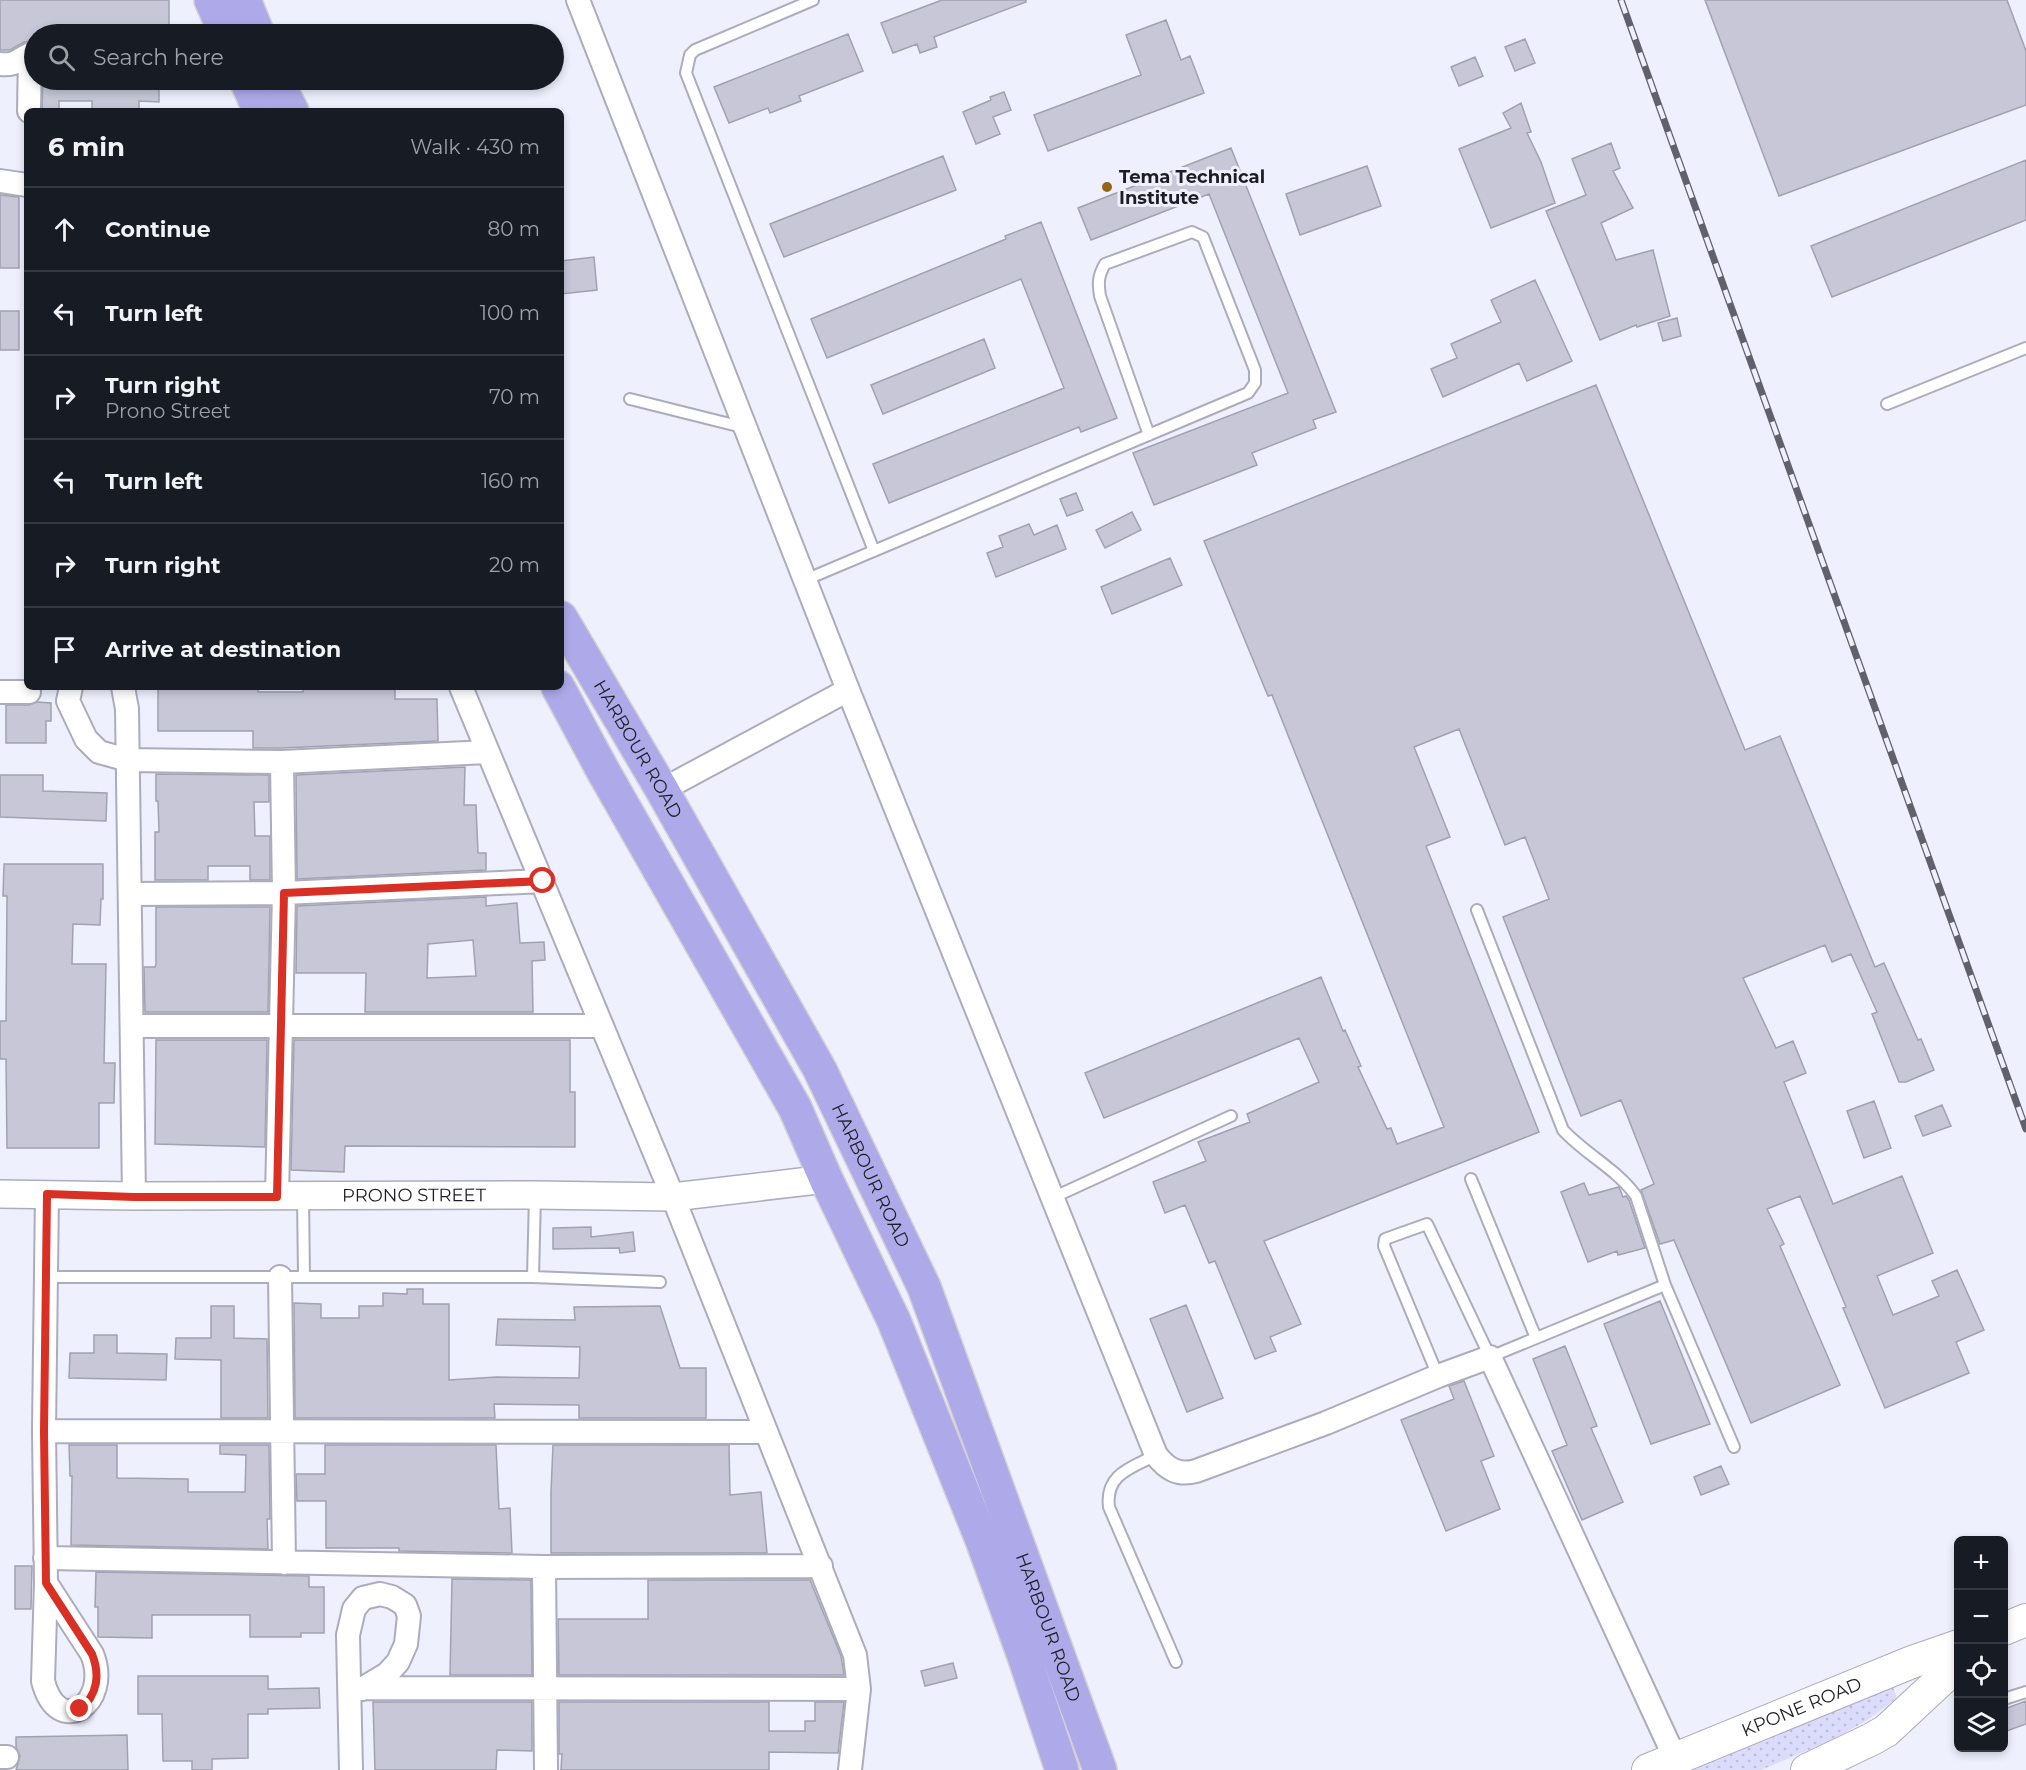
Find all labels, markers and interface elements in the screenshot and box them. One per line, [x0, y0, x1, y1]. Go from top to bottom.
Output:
search box [24, 24, 564, 90]
icon: search [45, 41, 78, 74]
text: Search here [93, 44, 224, 71]
text: 6 min [48, 131, 125, 163]
text: Walk · 430 m [410, 135, 540, 159]
place label: Tema Technical Institute [1119, 166, 1265, 209]
marker: Tema Technical Institute [1100, 180, 1114, 194]
icon: ahead [48, 213, 81, 246]
text: Continue [105, 216, 211, 243]
text: 80 m [488, 217, 540, 241]
icon: left [48, 297, 81, 330]
text: Turn left [105, 300, 203, 327]
text: 100 m [480, 301, 540, 325]
text: Turn right [105, 372, 220, 399]
icon: right [48, 381, 81, 414]
text: 70 m [489, 385, 540, 409]
text: Prono Street [105, 399, 231, 423]
icon: left [48, 465, 81, 498]
text: Turn left [105, 468, 203, 495]
text: 160 m [481, 469, 540, 493]
icon: right [48, 549, 81, 582]
text: Turn right [105, 552, 220, 579]
text: 20 m [489, 553, 540, 577]
icon: arrive [48, 633, 81, 666]
text: Arrive at destination [105, 636, 341, 663]
street label: HARBOUR ROAD [589, 676, 687, 822]
route start [529, 867, 555, 893]
street label: HARBOUR ROAD [827, 1100, 914, 1251]
street label: PRONO STREET [342, 1184, 487, 1206]
map controls [1954, 1536, 2008, 1752]
button: + [1954, 1536, 2008, 1590]
street label: HARBOUR ROAD [1011, 1550, 1085, 1705]
button: − [1954, 1590, 2008, 1644]
button: locate [1954, 1644, 2008, 1698]
street label: KPONE ROAD [1738, 1673, 1865, 1742]
route end [66, 1695, 92, 1721]
button: layers [1954, 1698, 2008, 1752]

